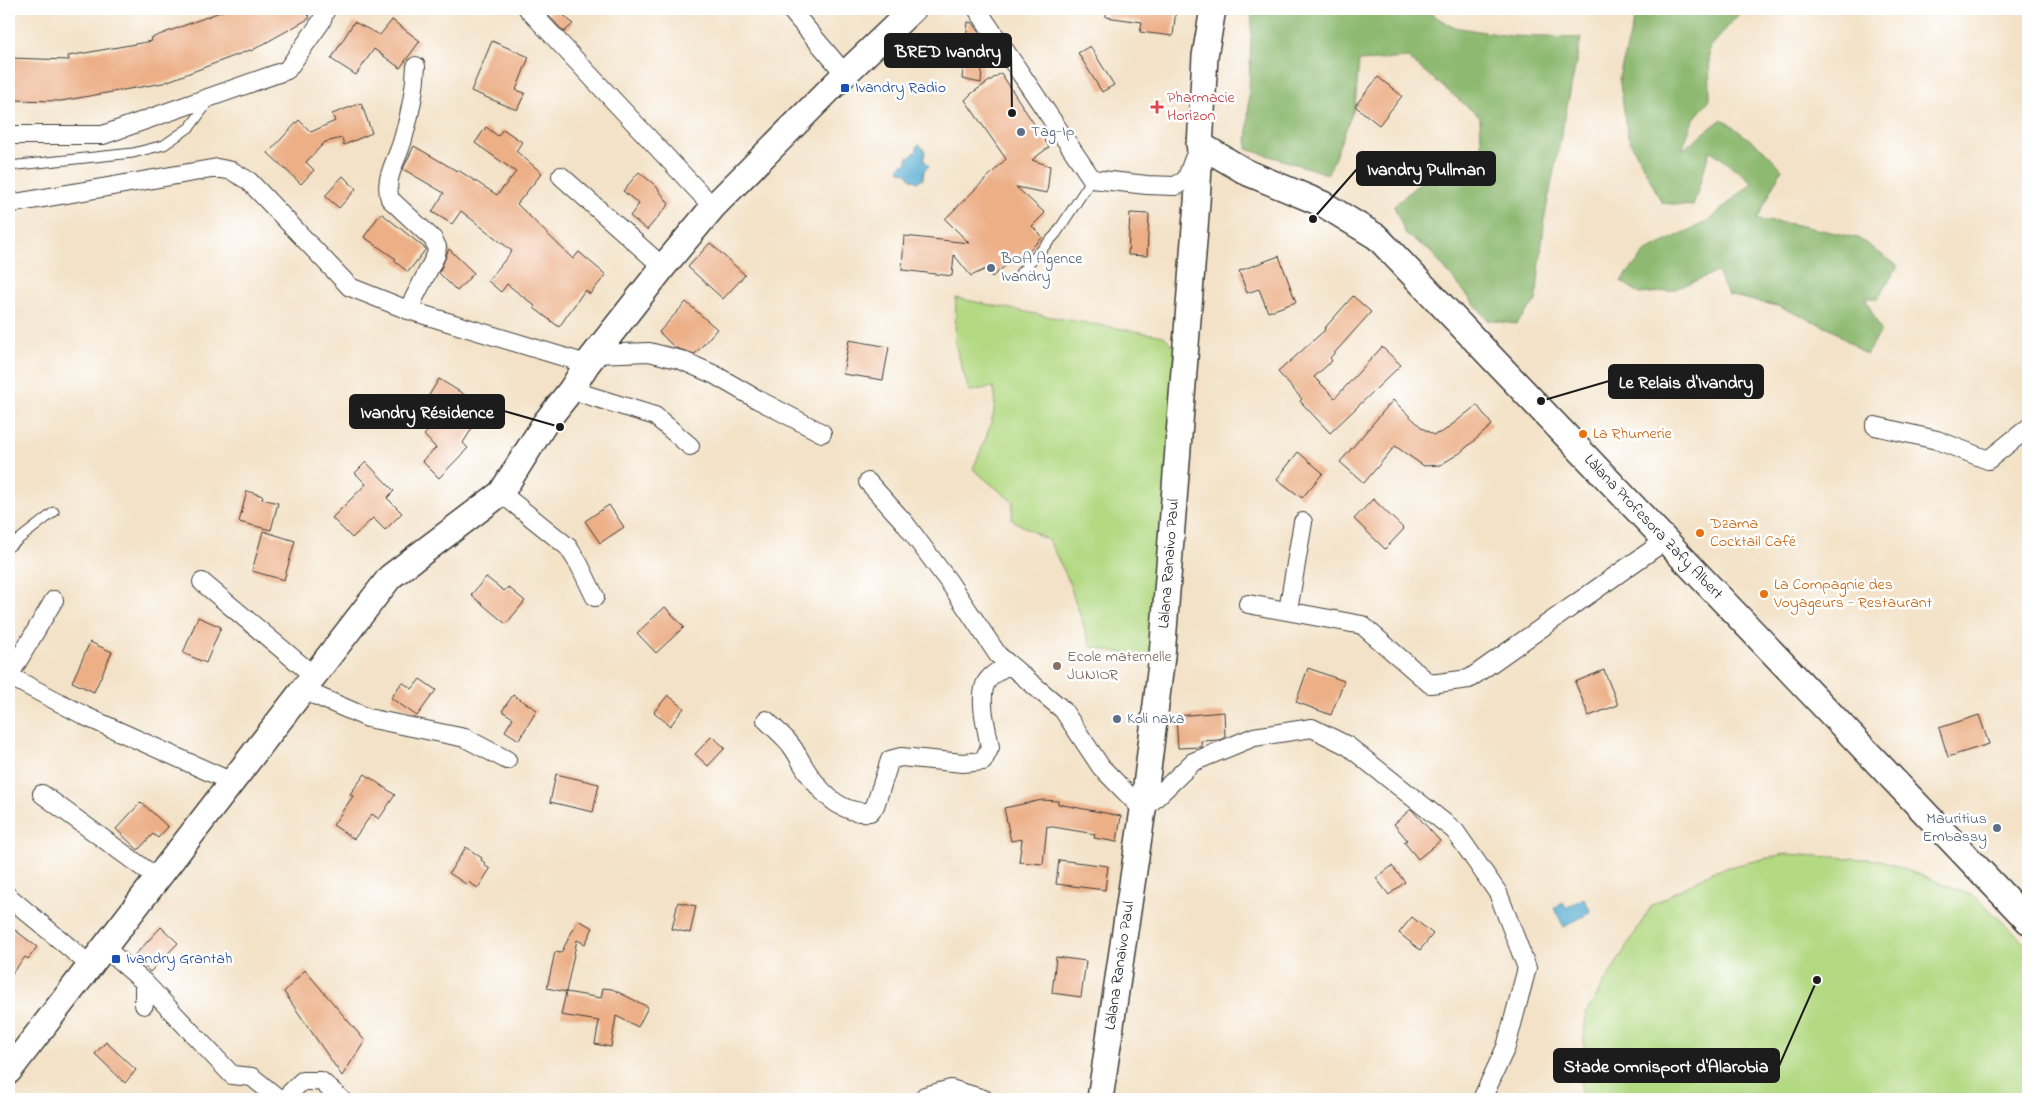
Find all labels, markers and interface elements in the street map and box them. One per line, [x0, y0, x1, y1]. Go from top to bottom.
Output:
callout: BRED Ivandry [885, 34, 1011, 67]
text: BRED Ivandry [894, 40, 1001, 67]
place label: Ivandry Radio [855, 76, 946, 100]
marker: Ivandry Radio [839, 82, 851, 94]
place label: Pharmacie Horizon [1167, 86, 1236, 128]
marker: Pharmacie Horizon [1151, 101, 1163, 113]
place label: Tag-Ip [1031, 120, 1075, 144]
marker: Tag-Ip [1015, 126, 1027, 138]
callout: Ivandry Pullman [1357, 152, 1495, 185]
text: Ivandry Pullman [1367, 158, 1485, 185]
place label: BOA Agence Ivandry [1000, 247, 1083, 289]
marker: BOA Agence Ivandry [985, 262, 997, 274]
callout: Le Relais d'Ivandry [1609, 365, 1763, 398]
text: Le Relais d'Ivandry [1619, 371, 1753, 398]
callout: Ivandry Résidence [350, 395, 504, 428]
text: Ivandry Résidence [360, 401, 495, 428]
place label: La Rhumerie [1593, 422, 1673, 446]
marker: La Rhumerie [1577, 428, 1589, 440]
street label: Làlana Profesora Zafy Albert [1578, 449, 1729, 606]
street label: Làlana Ranaivo Paul [1152, 498, 1186, 629]
place label: Dzama Cocktail Café [1709, 512, 1797, 554]
marker: Dzama Cocktail Café [1694, 527, 1706, 539]
place label: La Compagnie des Voyageurs - Restaurant [1773, 573, 1933, 615]
marker: La Compagnie des Voyageurs - Restaurant [1758, 588, 1770, 600]
place label: Ecole maternelle JUNIOR [1067, 645, 1172, 687]
marker: Ecole maternelle JUNIOR [1051, 660, 1063, 672]
place label: Koli naka [1127, 707, 1184, 731]
marker: Koli naka [1111, 713, 1123, 725]
place label: Mauritius Embassy [1923, 807, 1987, 849]
marker: Mauritius Embassy [1991, 822, 2003, 834]
street label: Làlana Ranaivo Paul [1098, 899, 1141, 1032]
place label: Ivandry Grantah [126, 947, 232, 971]
marker: Ivandry Grantah [110, 953, 122, 965]
callout: Stade Omnisport d'Alarobia [1554, 1049, 1779, 1082]
text: Stade Omnisport d'Alarobia [1563, 1055, 1769, 1081]

